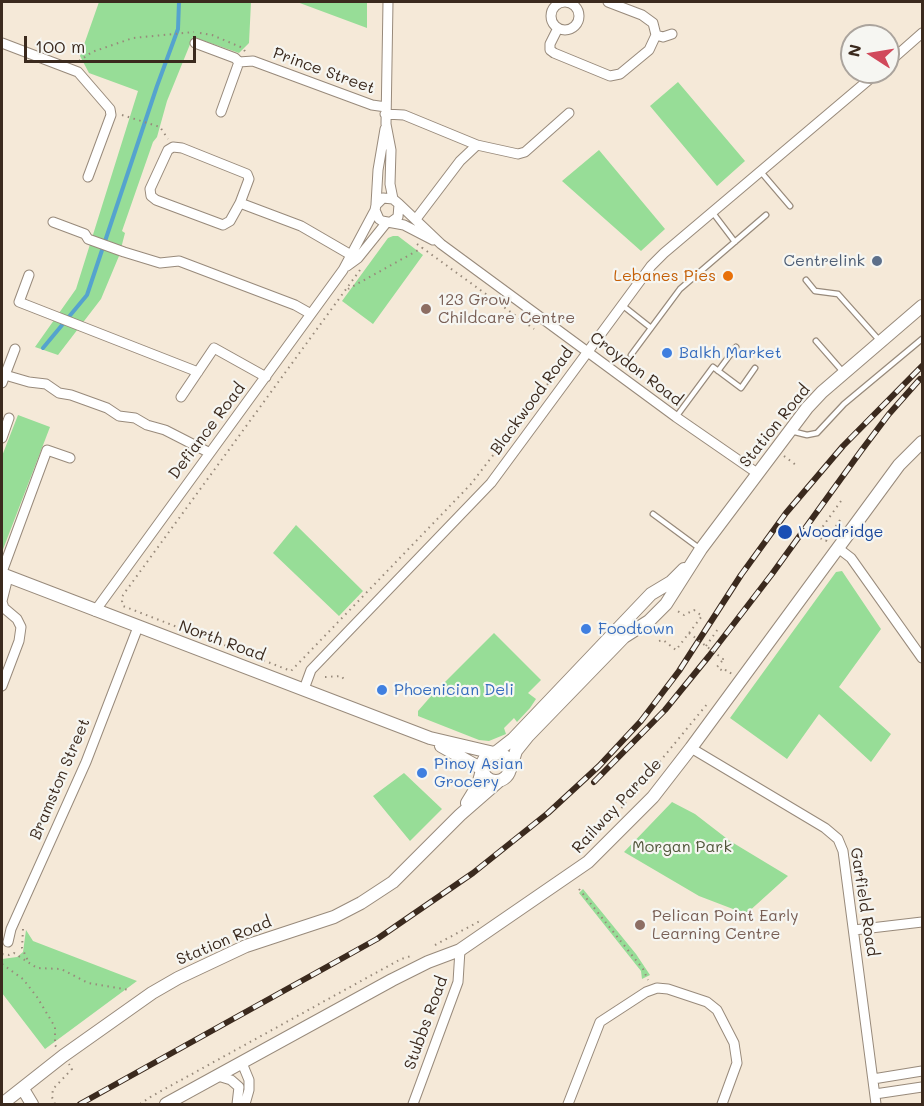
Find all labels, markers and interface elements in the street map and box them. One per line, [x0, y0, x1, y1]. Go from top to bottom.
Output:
scale bar [27, 24, 200, 62]
north arrow [840, 24, 900, 84]
text: 100 m [35, 34, 85, 58]
text: N [842, 42, 865, 59]
street label: Prince Street [270, 44, 378, 98]
place label: Centrelink [784, 251, 865, 271]
marker: Centrelink [870, 254, 884, 268]
place label: Lebanes Pies [614, 266, 716, 286]
marker: Lebanes Pies [721, 269, 735, 283]
place label: 123 Grow Childcare Centre [438, 290, 575, 328]
marker: 123 Grow Childcare Centre [419, 302, 433, 316]
street label: Croydon Road [586, 328, 686, 410]
street label: Blackwood Road [487, 343, 577, 459]
place label: Balkh Market [679, 343, 782, 363]
marker: Balkh Market [660, 346, 674, 360]
street label: Defiance Road [165, 379, 249, 483]
street label: Station Road [736, 381, 814, 471]
place label: Woodridge [798, 522, 883, 542]
marker: Woodridge [776, 523, 794, 541]
street label: North Road [176, 617, 268, 665]
place label: Foodtown [598, 619, 674, 639]
marker: Foodtown [579, 622, 593, 636]
place label: Phoenician Deli [394, 680, 514, 700]
marker: Phoenician Deli [375, 683, 389, 697]
street label: Bramston Street [26, 715, 94, 843]
place label: Pinoy Asian Grocery [434, 754, 523, 792]
street label: Railway Parade [568, 755, 666, 857]
marker: Pinoy Asian Grocery [415, 766, 429, 780]
park label: Morgan Park [632, 837, 732, 857]
street label: Garfield Road [846, 846, 882, 958]
place label: Pelican Point Early Learning Centre [652, 906, 799, 944]
street label: Station Road [174, 912, 274, 970]
marker: Pelican Point Early Learning Centre [633, 918, 647, 932]
street label: Stubbs Road [400, 974, 452, 1072]

